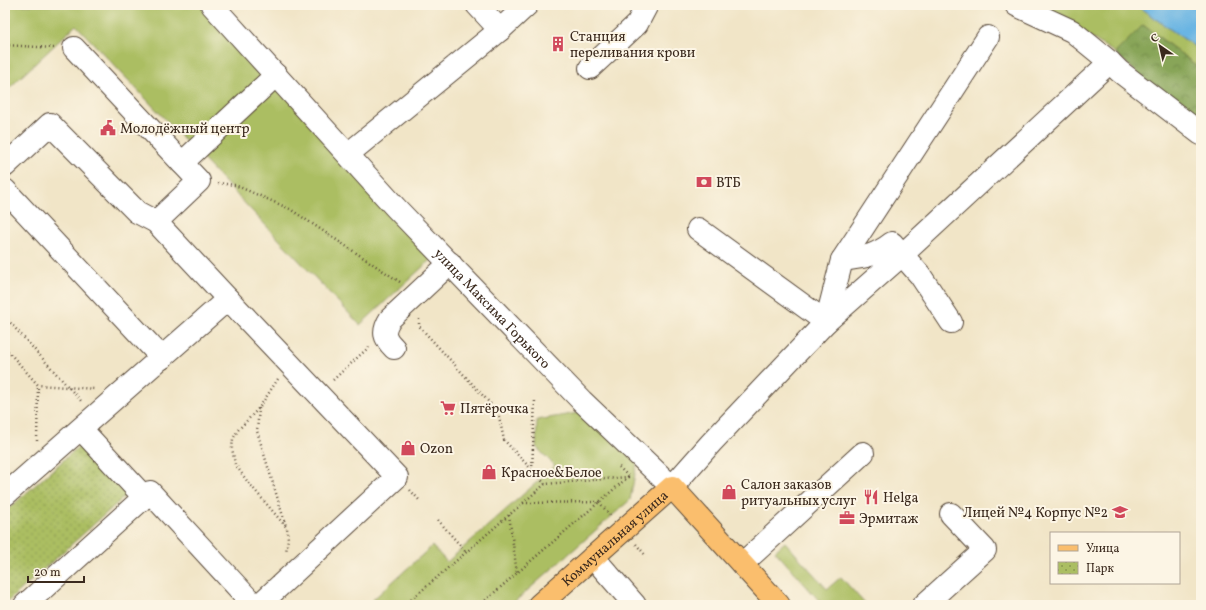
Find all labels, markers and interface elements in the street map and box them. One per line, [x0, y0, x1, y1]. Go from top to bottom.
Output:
north arrow [1140, 26, 1180, 66]
place label: Станция переливания крови [570, 28, 696, 63]
text: С [1148, 31, 1162, 47]
building icon: Станция переливания крови [549, 35, 567, 53]
public building icon: Молодёжный центр [99, 119, 117, 137]
place label: Молодёжный центр [120, 120, 250, 139]
bank icon: ВТБ [695, 173, 713, 191]
place label: ВТБ [716, 174, 741, 193]
street label: улица Максима Горького [429, 245, 554, 374]
supermarket icon: Пятёрочка [439, 399, 457, 417]
place label: Пятёрочка [460, 400, 529, 419]
shop icon: Ozon [399, 439, 417, 457]
place label: Ozon [420, 440, 453, 459]
shop icon: Красное&Белое [480, 463, 498, 481]
place label: Красное&Белое [501, 464, 602, 483]
place label: Салон заказов ритуальных услуг [741, 476, 856, 511]
shop icon: Салон заказов ритуальных услуг [720, 483, 738, 501]
street label: Коммунальная улица [558, 487, 673, 592]
restaurant icon: Helga [862, 488, 880, 506]
place label: Helga [883, 489, 919, 508]
school or university icon: Лицей №4 Корпус №2 [1111, 503, 1129, 521]
place label: Лицей №4 Корпус №2 [963, 504, 1108, 523]
office icon: Эрмитаж [838, 509, 856, 527]
place label: Эрмитаж [859, 510, 918, 529]
legend [1050, 532, 1180, 584]
text: Улица [1086, 541, 1119, 557]
scale bar [28, 558, 84, 584]
text: Парк [1086, 561, 1114, 577]
text: 20 m [34, 565, 61, 581]

